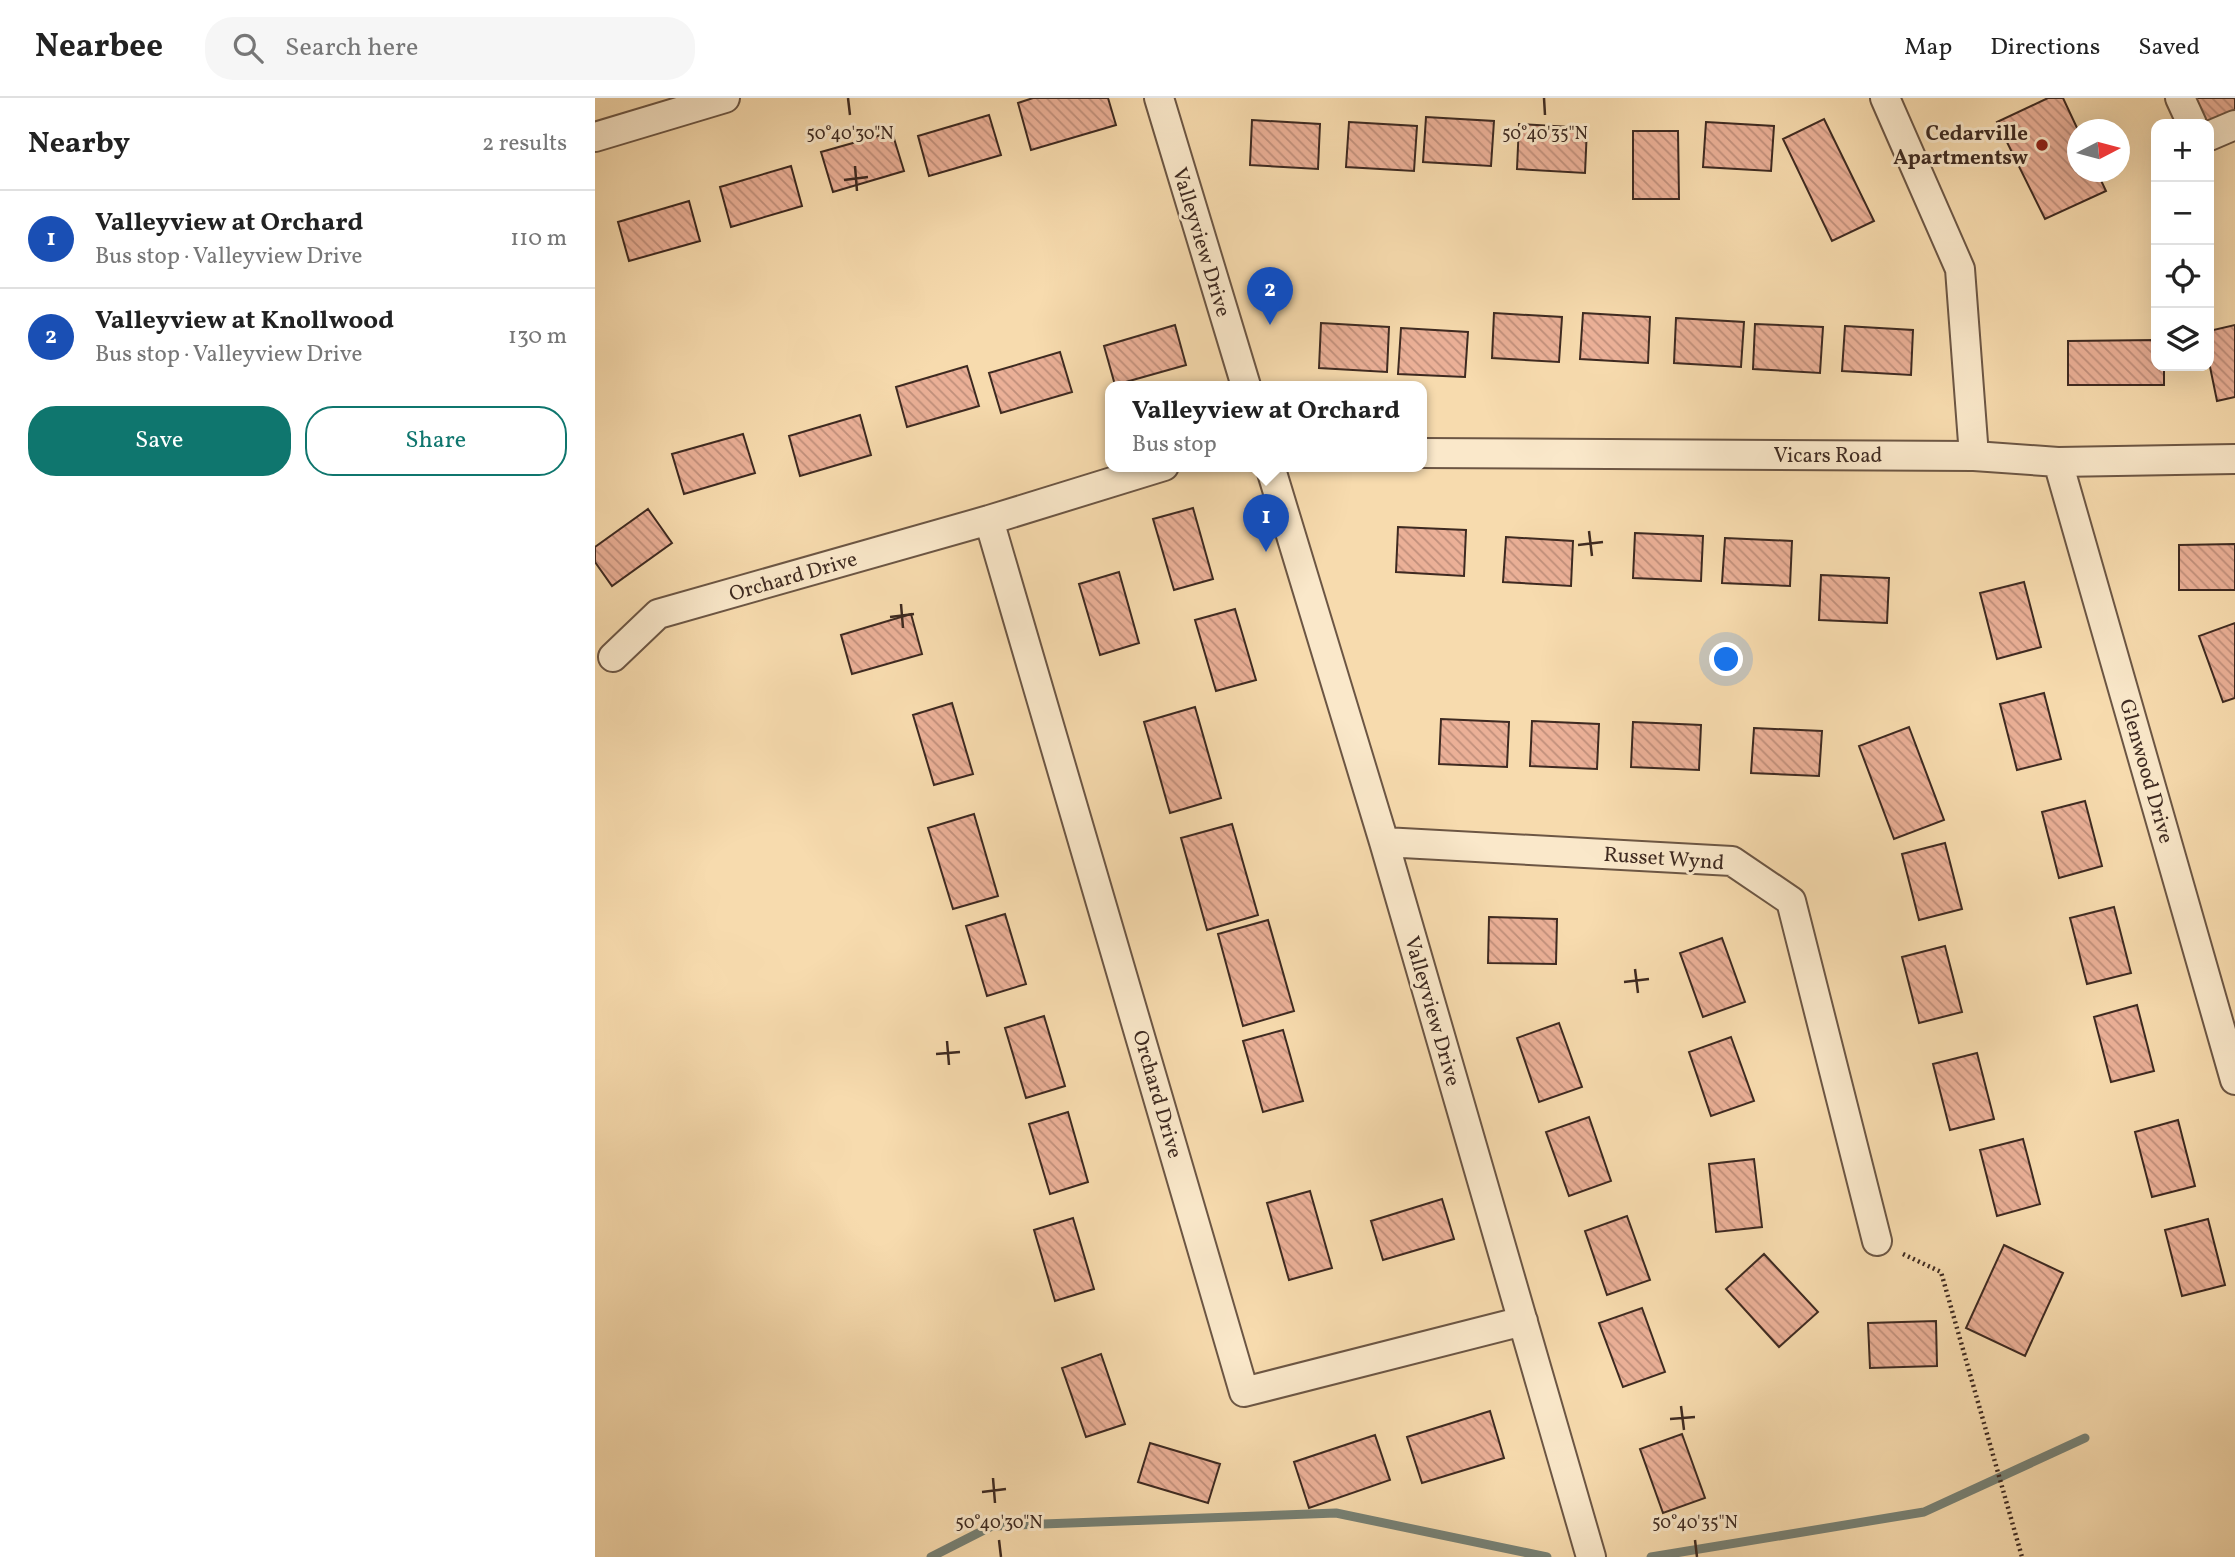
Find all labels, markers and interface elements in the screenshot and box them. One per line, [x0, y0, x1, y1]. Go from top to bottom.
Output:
search box [205, 17, 695, 80]
text: Nearbee [35, 25, 163, 71]
icon: search [229, 29, 267, 67]
text: Search here [285, 30, 418, 66]
text: Map [1904, 31, 1952, 65]
text: Directions [1990, 31, 2100, 65]
text: Saved [2138, 31, 2200, 65]
north arrow [2067, 119, 2130, 182]
map controls [2151, 119, 2214, 371]
button: + [2151, 119, 2214, 182]
place label: Cedarville Apartmentsw [1893, 120, 2028, 173]
text: 50°40'30"N [806, 122, 894, 147]
text: 50°40'35"N [1502, 122, 1588, 147]
text: Nearby [28, 123, 130, 165]
text: 2 results [482, 128, 567, 160]
marker: Cedarville Apartmentsw [2034, 137, 2050, 153]
street label: Valleyview Drive [1164, 164, 1237, 321]
button: − [2151, 182, 2214, 245]
text: Valleyview at Orchard [95, 205, 363, 241]
text: 1 [46, 223, 56, 255]
text: 110 m [510, 223, 567, 255]
text: Bus stop · Valleyview Drive [95, 241, 363, 273]
button: locate [2151, 245, 2214, 308]
pin: 2 [1247, 267, 1293, 325]
text: Valleyview at Knollwood [95, 303, 394, 339]
button: layers [2151, 308, 2214, 371]
text: 2 [45, 321, 57, 353]
text: 130 m [508, 321, 567, 353]
text: Bus stop · Valleyview Drive [95, 339, 363, 371]
popup [1105, 381, 1427, 472]
text: Valleyview at Orchard [1132, 393, 1400, 429]
button: Save [28, 406, 291, 476]
button: Share [305, 406, 567, 476]
text: Bus stop [1132, 429, 1217, 461]
street label: Vicars Road [1774, 442, 1882, 471]
pin: 1 [1243, 494, 1289, 552]
street label: Orchard Drive [726, 545, 861, 610]
your location [1709, 642, 1743, 676]
street label: Glenwood Drive [2111, 696, 2180, 847]
street label: Russet Wynd [1603, 841, 1725, 878]
street label: Valleyview Drive [1396, 933, 1467, 1090]
street label: Orchard Drive [1124, 1027, 1189, 1162]
text: 50°40'30"N [955, 1511, 1043, 1536]
text: 50°40'35"N [1652, 1511, 1738, 1536]

